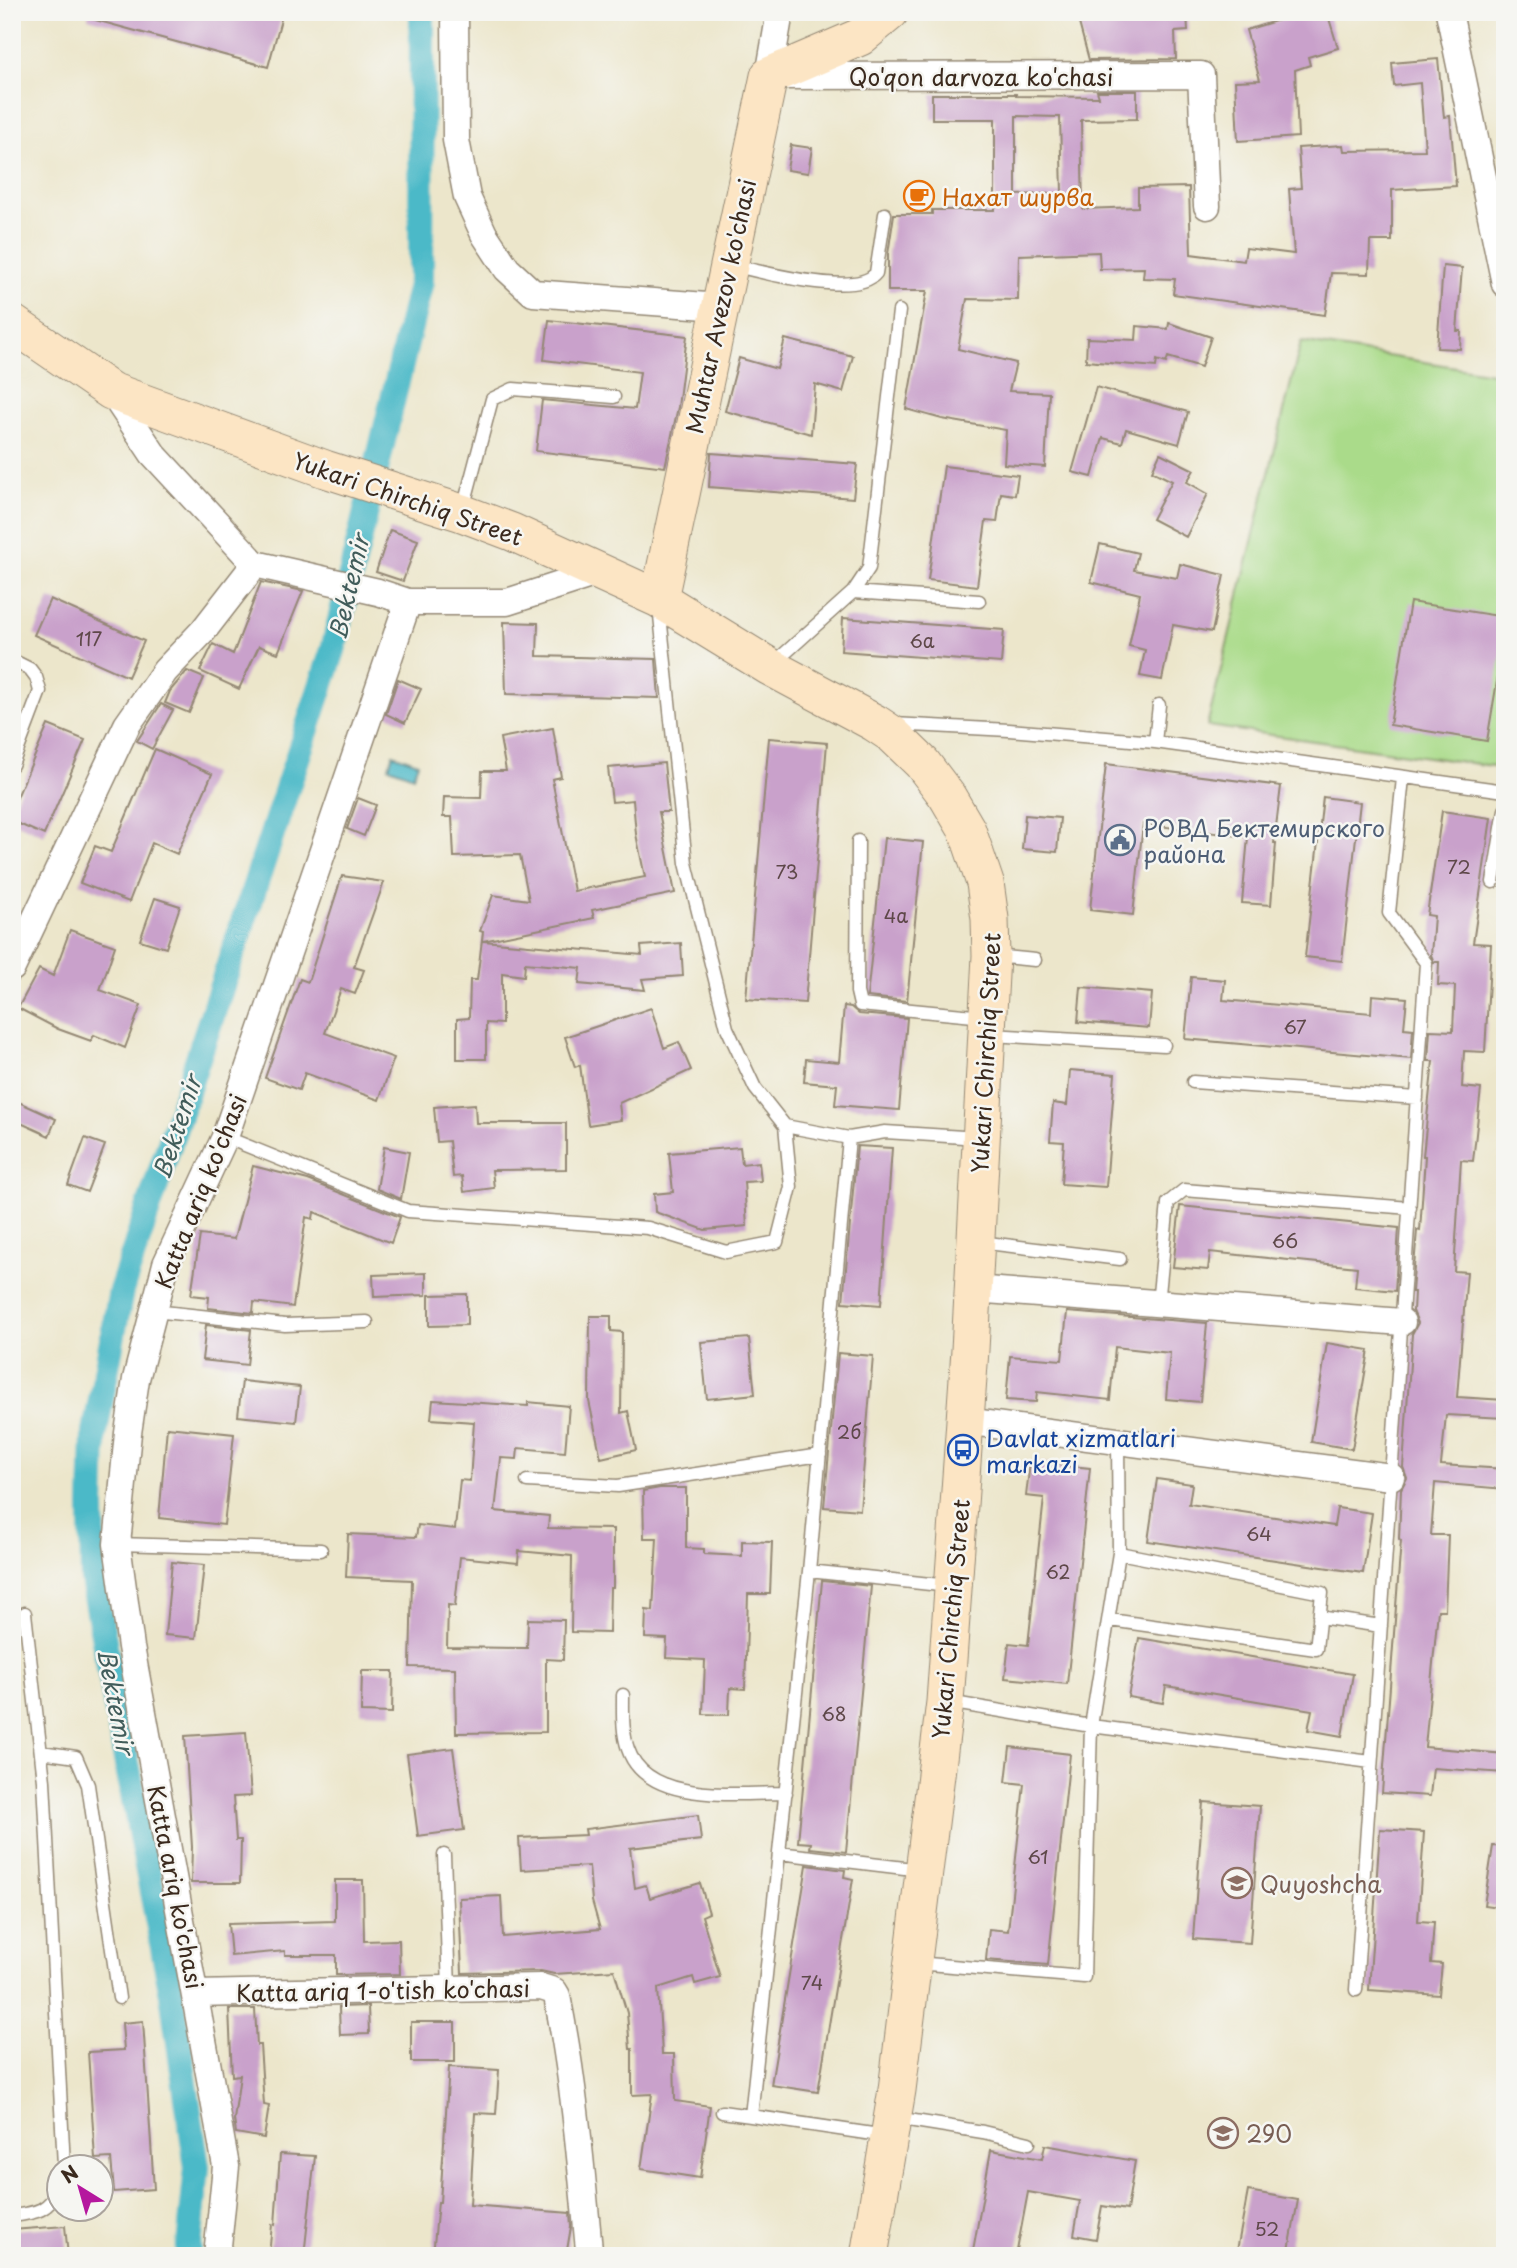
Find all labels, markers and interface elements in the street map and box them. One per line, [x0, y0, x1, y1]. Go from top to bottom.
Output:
street label: Qo'qon darvoza ko'chasi [849, 59, 1113, 94]
street label: Muhtar Avezov ko'chasi [676, 175, 764, 437]
cafe icon: Нахат шурва [902, 179, 936, 213]
place label: Нахат шурва [942, 179, 1094, 214]
street label: Yukari Chirchiq Street [288, 442, 528, 554]
water label: Bektemir [318, 528, 378, 643]
house number: 117 [76, 624, 103, 652]
house number: 6а [909, 626, 935, 654]
place label: РОВД Бектемирского района [1143, 810, 1385, 871]
public building icon: РОВД Бектемирского района [1103, 823, 1137, 857]
house number: 72 [1447, 852, 1471, 880]
house number: 73 [776, 857, 798, 885]
house number: 4а [884, 901, 908, 929]
street label: Yukari Chirchiq Street [961, 932, 1009, 1174]
house number: 67 [1283, 1012, 1307, 1040]
water label: Bektemir [142, 1068, 211, 1183]
street label: Katta ariq ko'chasi [145, 1088, 255, 1294]
house number: 66 [1272, 1226, 1298, 1254]
house number: 2б [837, 1417, 861, 1445]
place label: Davlat xizmatlari markazi [986, 1420, 1176, 1481]
bus stop icon: Davlat xizmatlari markazi [946, 1433, 980, 1467]
street label: Yukari Chirchiq Street [922, 1497, 978, 1741]
house number: 64 [1246, 1519, 1272, 1547]
house number: 62 [1046, 1557, 1070, 1585]
water label: Bektemir [89, 1645, 145, 1760]
house number: 68 [822, 1699, 846, 1727]
street label: Katta ariq ko'chasi [139, 1782, 213, 1992]
house number: 61 [1027, 1842, 1049, 1870]
school or university icon: Quyoshcha [1220, 1866, 1254, 1900]
place label: Quyoshcha [1260, 1866, 1382, 1901]
house number: 74 [801, 1968, 823, 1996]
street label: Katta ariq 1-o'tish ko'chasi [236, 1970, 530, 2010]
school or university icon: 290 [1206, 2116, 1240, 2150]
place label: 290 [1246, 2116, 1292, 2151]
north arrow [46, 2152, 116, 2222]
text: N [55, 2158, 84, 2189]
house number: 52 [1254, 2214, 1280, 2242]

